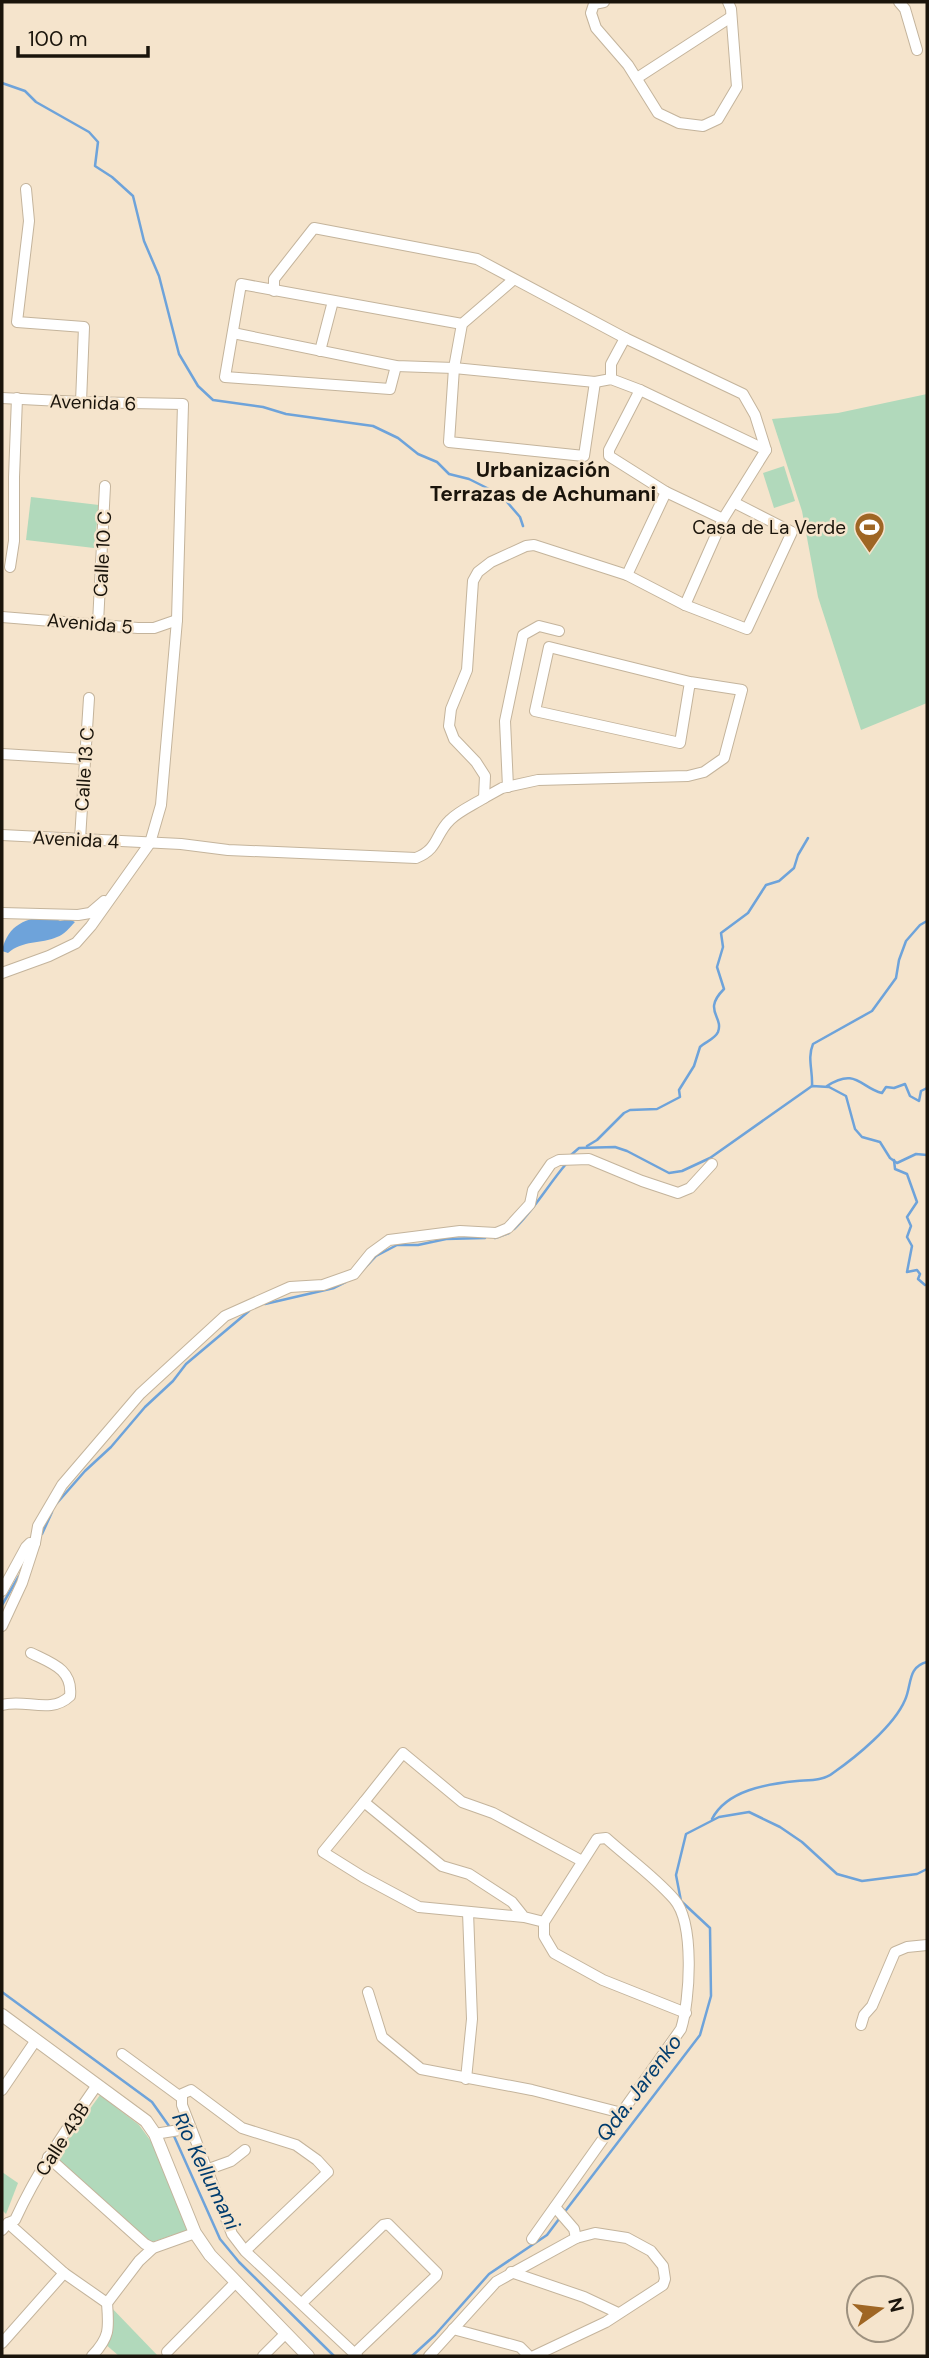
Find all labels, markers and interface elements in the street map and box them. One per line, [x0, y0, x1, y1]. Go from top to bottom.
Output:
scale bar [18, 14, 147, 58]
text: 100 m [28, 25, 88, 53]
street label: Avenida 6 [49, 388, 137, 417]
district label: Urbanización Terrazas de Achumani [430, 456, 656, 508]
street label: Calle 10 C [88, 510, 117, 598]
sports icon: Casa de La Verde [852, 510, 886, 554]
place label: Casa de La Verde [692, 515, 846, 540]
street label: Avenida 5 [46, 607, 134, 640]
street label: Calle 13 C [69, 726, 100, 812]
street label: Avenida 4 [32, 825, 120, 854]
water label: Qda. Jarenko [590, 2029, 688, 2147]
street label: Calle 43B [29, 2098, 95, 2181]
water label: Río Kellumani [165, 2107, 247, 2235]
north arrow [845, 2274, 915, 2344]
text: N [882, 2295, 910, 2315]

